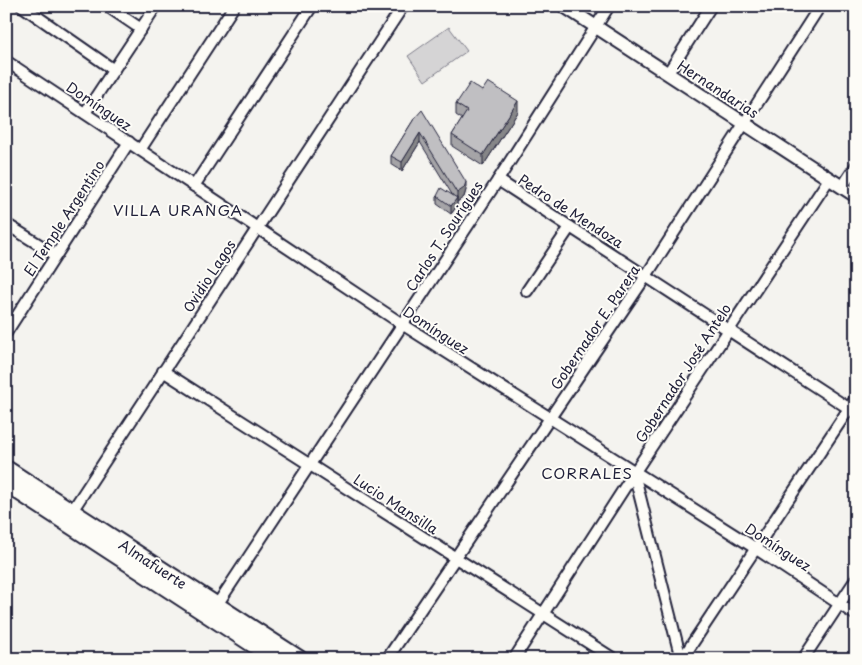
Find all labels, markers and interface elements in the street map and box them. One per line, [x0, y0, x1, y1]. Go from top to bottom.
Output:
street label: Hernandarias [673, 55, 763, 123]
street label: Domínguez [62, 76, 136, 136]
street label: El Temple Argentino [19, 156, 110, 280]
street label: Pedro de Mendoza [514, 169, 628, 253]
street label: Carlos T. Sourigues [400, 177, 488, 295]
district label: VILLA URANGA [113, 198, 243, 221]
street label: Ovidio Lagos [178, 235, 240, 317]
street label: Gobernador E. Parera [545, 260, 645, 394]
street label: Gobernador José Antelo [630, 299, 736, 447]
street label: Domínguez [399, 301, 473, 359]
district label: CORRALES [541, 461, 633, 484]
street label: Lucio Mansilla [350, 469, 443, 539]
street label: Domínguez [741, 518, 815, 576]
street label: Almafuerte [115, 534, 191, 594]

